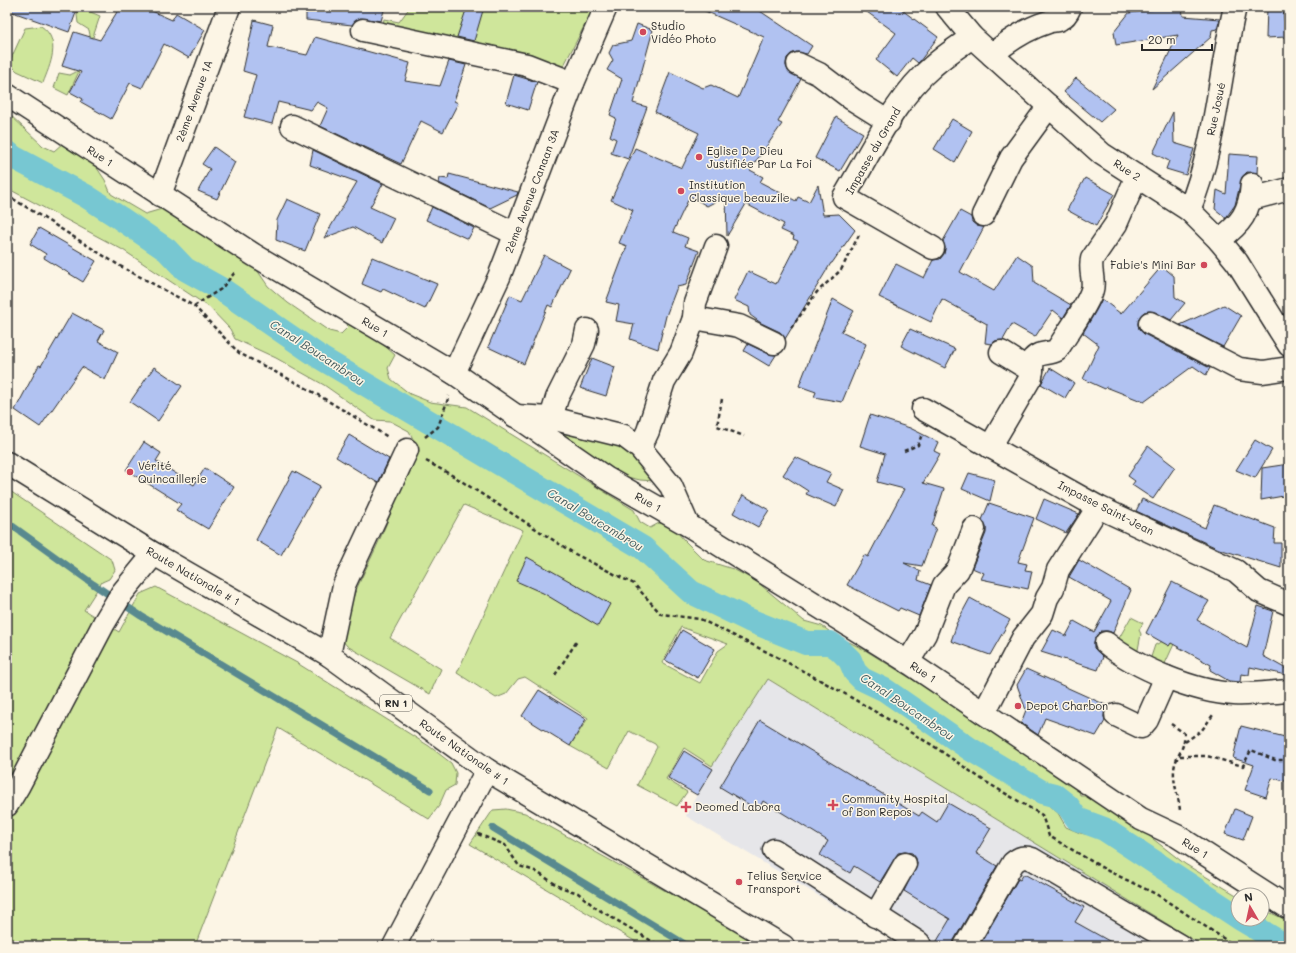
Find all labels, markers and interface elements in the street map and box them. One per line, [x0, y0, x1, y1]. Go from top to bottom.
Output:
place label: Studio Vidéo Photo [651, 18, 717, 46]
scale bar [1142, 26, 1212, 52]
marker: Studio Vidéo Photo [638, 27, 648, 37]
text: 20 m [1148, 31, 1176, 47]
street label: 2ème Avenue 1A [172, 58, 215, 144]
street label: Rue Josué [1203, 81, 1229, 137]
street label: Impasse du Grand [841, 104, 904, 197]
street label: 2ème Avenue Canaan 3A [501, 127, 562, 255]
street label: Rue 1 [84, 142, 116, 170]
place label: Eglise De Dieu Justifiée Par La Foi [707, 143, 812, 171]
marker: Eglise De Dieu Justifiée Par La Foi [694, 152, 704, 162]
street label: Rue 2 [1111, 155, 1144, 184]
place label: Institution Classique beauzile [689, 177, 790, 205]
marker: Institution Classique beauzile [676, 186, 686, 196]
place label: Fabie's Mini Bar [1110, 257, 1196, 272]
marker: Fabie's Mini Bar [1199, 260, 1209, 270]
street label: Rue 1 [359, 313, 391, 340]
water label: Canal Boucambrou [267, 316, 368, 389]
place label: Vérité Quincaillerie [138, 458, 207, 486]
marker: Vérité Quincaillerie [125, 467, 135, 477]
street label: Impasse Saint-Jean [1056, 477, 1157, 538]
water label: Canal Boucambrou [544, 484, 647, 554]
street label: Rue 1 [632, 488, 664, 515]
street label: Route Nationale # 1 [144, 543, 243, 608]
street label: Rue 1 [907, 657, 939, 686]
water label: Canal Boucambrou [858, 669, 957, 743]
road number: RN 1 [380, 695, 412, 711]
place label: Depot Charbon [1026, 698, 1108, 713]
marker: Depot Charbon [1013, 701, 1023, 711]
street label: Route Nationale # 1 [417, 715, 512, 788]
place label: Community Hospital of Bon Repos [842, 791, 948, 819]
place label: Deomed Labora [695, 799, 781, 814]
marker: Community Hospital of Bon Repos [827, 799, 839, 811]
marker: Deomed Labora [680, 801, 692, 813]
street label: Rue 1 [1179, 834, 1211, 861]
place label: Telius Service Transport [747, 868, 822, 896]
marker: Telius Service Transport [734, 877, 744, 887]
north arrow [1230, 887, 1270, 927]
text: N [1243, 889, 1254, 905]

